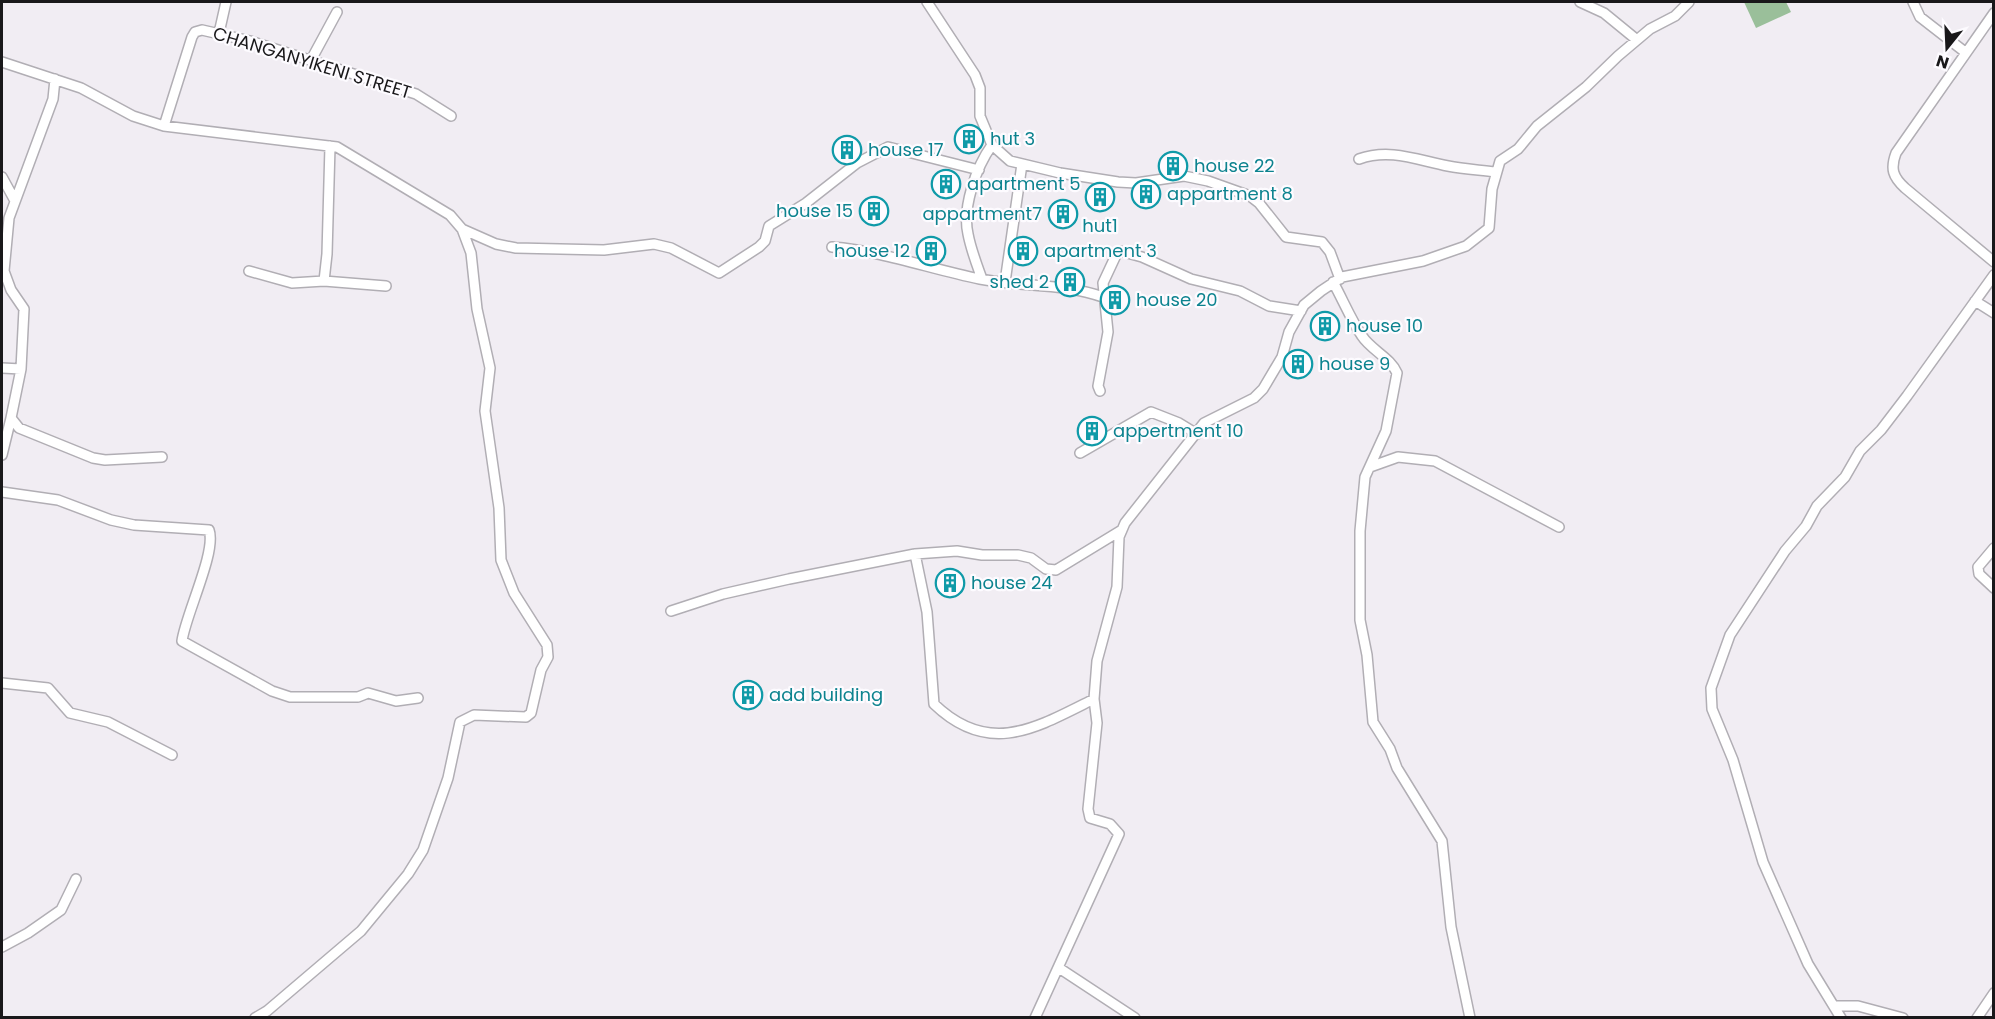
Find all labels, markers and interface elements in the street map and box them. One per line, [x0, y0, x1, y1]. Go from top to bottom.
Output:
north arrow [1917, 18, 1977, 78]
street label: CHANGANYIKENI STREET [210, 20, 415, 105]
text: N [1933, 49, 1952, 75]
building icon: hut 3 [953, 123, 985, 155]
place label: hut 3 [990, 126, 1035, 151]
building icon: house 17 [831, 134, 863, 166]
place label: house 17 [868, 137, 944, 162]
building icon: house 22 [1157, 150, 1189, 182]
place label: house 22 [1194, 153, 1275, 178]
building icon: apartment 5 [930, 168, 962, 200]
place label: apartment 5 [967, 171, 1081, 196]
building icon: appartment 8 [1130, 178, 1162, 210]
building icon: hut1 [1084, 181, 1116, 213]
place label: appartment 8 [1167, 181, 1293, 206]
building icon: house 15 [858, 195, 890, 227]
place label: house 15 [776, 198, 853, 223]
building icon: appartment7 [1047, 198, 1079, 230]
place label: appartment7 [922, 201, 1042, 226]
place label: hut1 [1082, 213, 1118, 238]
building icon: house 12 [915, 235, 947, 267]
building icon: apartment 3 [1007, 235, 1039, 267]
place label: house 12 [834, 238, 910, 263]
place label: apartment 3 [1044, 238, 1157, 263]
building icon: shed 2 [1054, 266, 1086, 298]
place label: shed 2 [990, 269, 1049, 294]
building icon: house 20 [1099, 284, 1131, 316]
place label: house 20 [1136, 287, 1218, 312]
building icon: house 10 [1309, 310, 1341, 342]
place label: house 10 [1346, 313, 1423, 338]
building icon: house 9 [1282, 348, 1314, 380]
place label: house 9 [1319, 351, 1390, 376]
building icon: appertment 10 [1076, 415, 1108, 447]
place label: appertment 10 [1113, 418, 1244, 443]
building icon: house 24 [934, 567, 966, 599]
place label: house 24 [971, 570, 1053, 595]
building icon: add building [732, 679, 764, 711]
place label: add building [769, 682, 883, 707]

